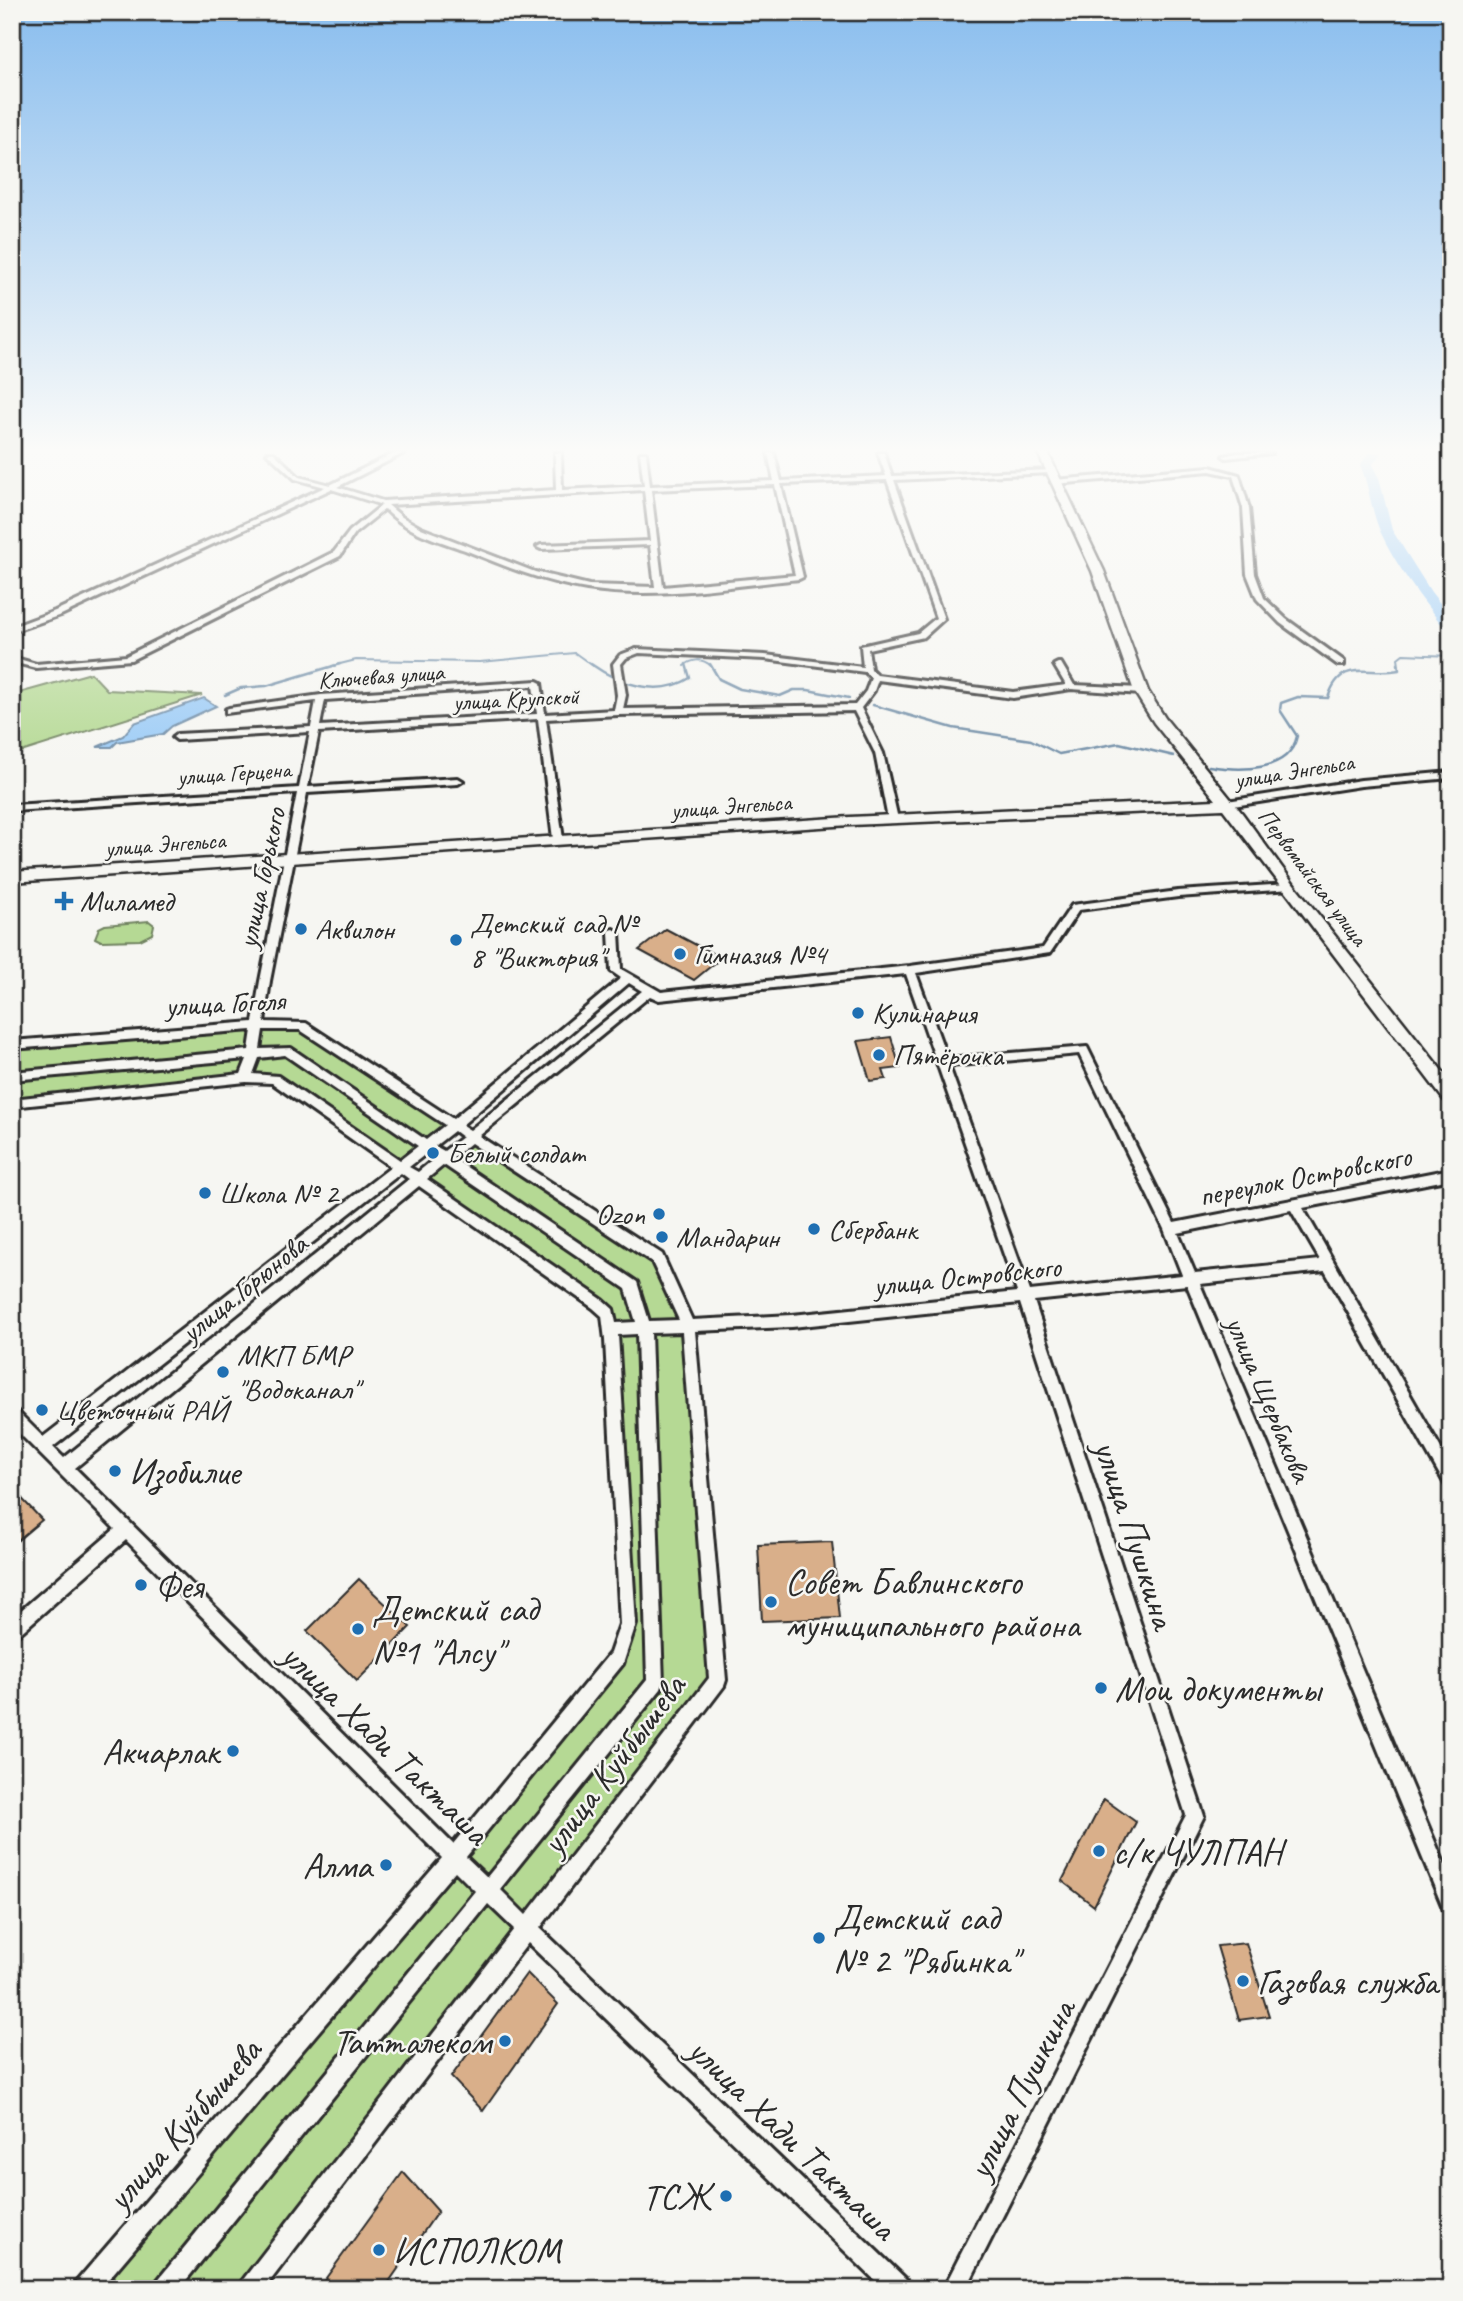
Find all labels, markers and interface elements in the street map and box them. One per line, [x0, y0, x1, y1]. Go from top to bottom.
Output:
street label: Ключевая улица [317, 657, 447, 695]
street label: улица Крупской [450, 681, 582, 717]
street label: улица Энгельса [1230, 747, 1357, 796]
street label: улица Герцена [174, 754, 294, 792]
street label: улица Энгельса [668, 787, 794, 825]
street label: Первомайская улица [1252, 802, 1375, 953]
street label: улица Горького [227, 803, 295, 953]
street label: улица Энгельса [102, 825, 228, 863]
place label: Миламед [80, 882, 176, 920]
marker: Миламед [54, 891, 74, 911]
place label: Детский сад № 8 "Виктория" [470, 904, 641, 976]
place label: Аквилон [315, 910, 396, 948]
marker: Аквилон [293, 921, 309, 937]
marker: Детский сад № 8 "Виктория" [448, 932, 464, 948]
place label: Гимназия №4 [694, 935, 829, 973]
marker: Гимназия №4 [672, 946, 688, 962]
street label: улица Гоголя [162, 981, 289, 1025]
place label: Кулинария [872, 994, 979, 1032]
marker: Кулинария [850, 1005, 866, 1021]
place label: Пятёрочка [893, 1036, 1005, 1074]
marker: Пятёрочка [871, 1047, 887, 1063]
place label: Белый солдат [447, 1134, 587, 1172]
street label: переулок Островского [1196, 1137, 1416, 1215]
marker: Белый солдат [425, 1145, 441, 1161]
place label: Школа № 2 [219, 1174, 340, 1212]
marker: Школа № 2 [197, 1185, 213, 1201]
place label: Ozon [596, 1195, 645, 1233]
marker: Ozon [651, 1206, 667, 1222]
place label: Сбербанк [828, 1210, 919, 1248]
place label: Мандарин [676, 1218, 781, 1256]
marker: Сбербанк [806, 1221, 822, 1237]
street label: улица Горюнова [171, 1224, 317, 1352]
marker: Мандарин [654, 1229, 670, 1245]
street label: улица Островского [870, 1247, 1064, 1305]
street label: улица Щербакова [1216, 1309, 1322, 1489]
place label: МКП БМР "Водоканал" [237, 1336, 365, 1408]
marker: МКП БМР "Водоканал" [215, 1364, 231, 1380]
place label: Цветочный РАЙ [56, 1391, 233, 1429]
marker: Цветочный РАЙ [34, 1402, 50, 1418]
street label: улица Пушкина [1082, 1432, 1189, 1637]
place label: Изобилие [129, 1448, 243, 1495]
marker: Изобилие [107, 1463, 123, 1479]
place label: Совет Бавлинского муниципального района [785, 1558, 1082, 1648]
place label: Фея [155, 1562, 205, 1609]
marker: Фея [133, 1577, 149, 1593]
place label: Детский сад №1 "Алсу" [372, 1585, 541, 1675]
marker: Совет Бавлинского муниципального района [763, 1594, 779, 1610]
marker: Детский сад №1 "Алсу" [350, 1621, 366, 1637]
street label: улица Хади Такташа [270, 1630, 502, 1856]
street label: улица Куйбышева [528, 1663, 697, 1866]
place label: Мои документы [1115, 1665, 1323, 1712]
marker: Мои документы [1093, 1680, 1109, 1696]
place label: Акчарлак [102, 1728, 221, 1775]
marker: Акчарлак [225, 1743, 241, 1759]
place label: с/к ЧУЛПАН [1113, 1828, 1288, 1875]
place label: Алма [303, 1842, 375, 1889]
marker: с/к ЧУЛПАН [1091, 1843, 1107, 1859]
marker: Алма [378, 1857, 394, 1873]
place label: Детский сад № 2 "Рябинка" [833, 1894, 1025, 1984]
marker: Детский сад № 2 "Рябинка" [811, 1930, 827, 1946]
place label: Газовая служба [1257, 1958, 1441, 2005]
marker: Газовая служба [1235, 1973, 1251, 1989]
street label: улица Пушкина [954, 1989, 1087, 2189]
place label: Татталеком [333, 2018, 493, 2065]
street label: улица Хади Такташа [677, 2025, 909, 2251]
street label: улица Куйбышева [94, 2026, 273, 2222]
marker: Татталеком [497, 2033, 513, 2049]
place label: ТСЖ [642, 2173, 716, 2220]
marker: ТСЖ [718, 2188, 734, 2204]
place label: ИСПОЛКОМ [393, 2227, 563, 2274]
marker: ИСПОЛКОМ [371, 2242, 387, 2258]

